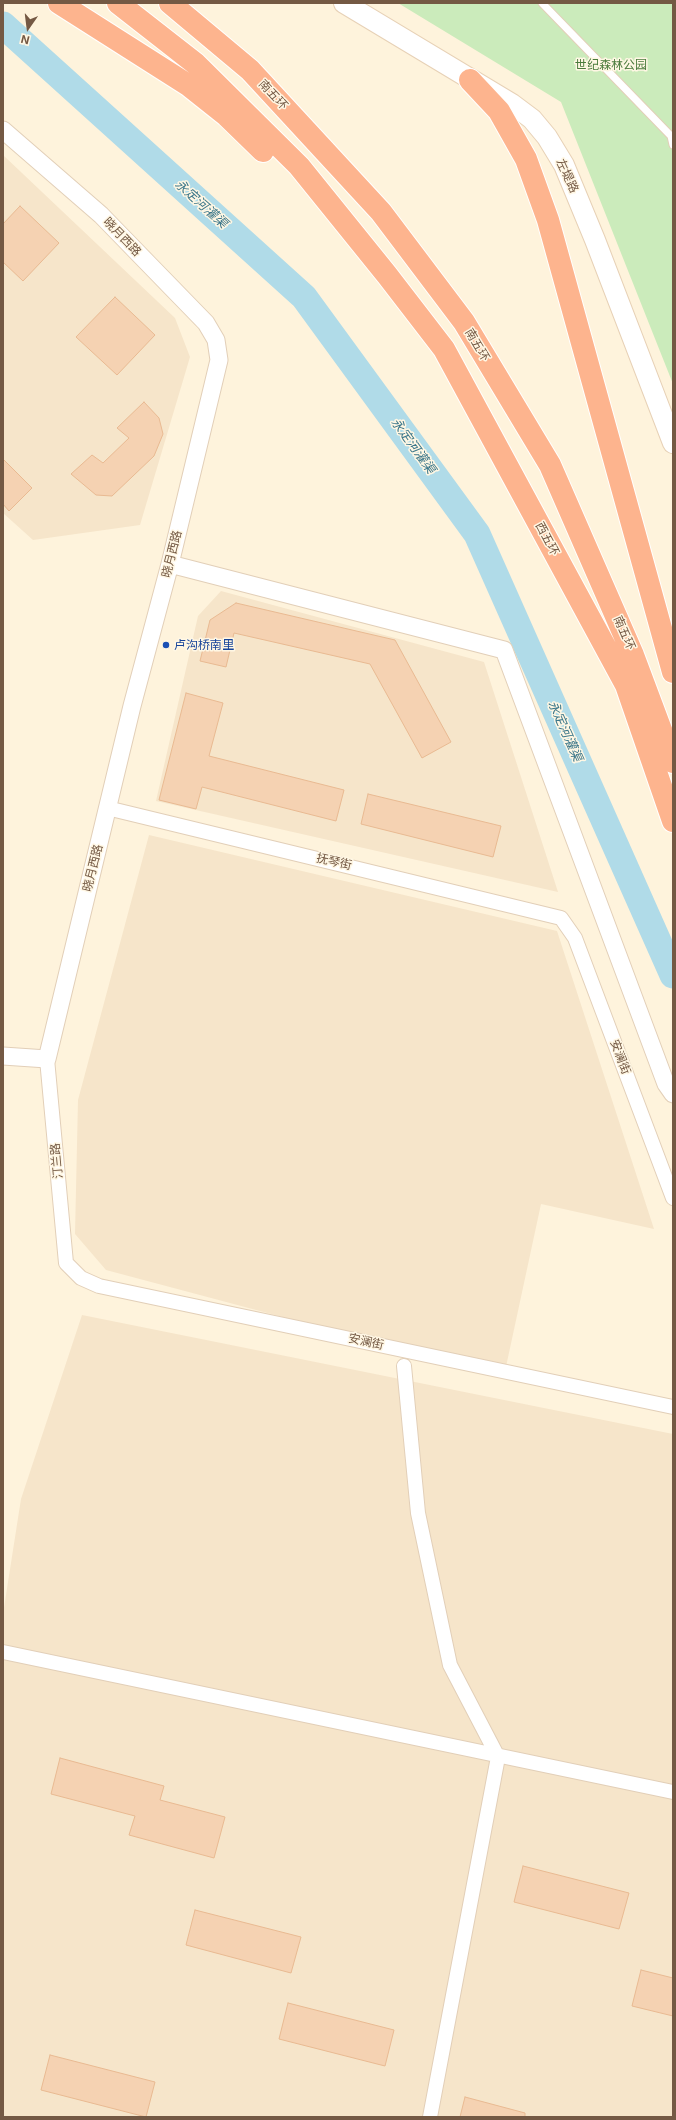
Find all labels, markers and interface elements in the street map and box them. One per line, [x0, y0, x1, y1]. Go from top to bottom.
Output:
north arrow [8, 8, 48, 48]
text: N [19, 32, 31, 47]
park label: 世纪森林公园 [575, 58, 647, 72]
street label: 南五环 [255, 77, 291, 113]
street label: 左堤路 [553, 157, 581, 195]
water label: 永定河灌渠 [172, 176, 230, 232]
street label: 晓月西路 [100, 215, 144, 259]
street label: 南五环 [462, 326, 492, 364]
water label: 永定河灌渠 [388, 415, 438, 477]
street label: 西五环 [532, 520, 562, 558]
street label: 晓月西路 [159, 529, 185, 579]
street label: 南五环 [610, 614, 638, 652]
place label: 卢沟桥南里 [174, 638, 234, 652]
marker: 卢沟桥南里 [161, 640, 171, 650]
water label: 永定河灌渠 [545, 698, 585, 764]
street label: 晓月西路 [80, 843, 106, 893]
street label: 抚琴街 [315, 851, 353, 873]
street label: 安澜街 [607, 1038, 633, 1076]
street label: 汀兰路 [48, 1142, 66, 1180]
street label: 安澜街 [347, 1331, 385, 1353]

